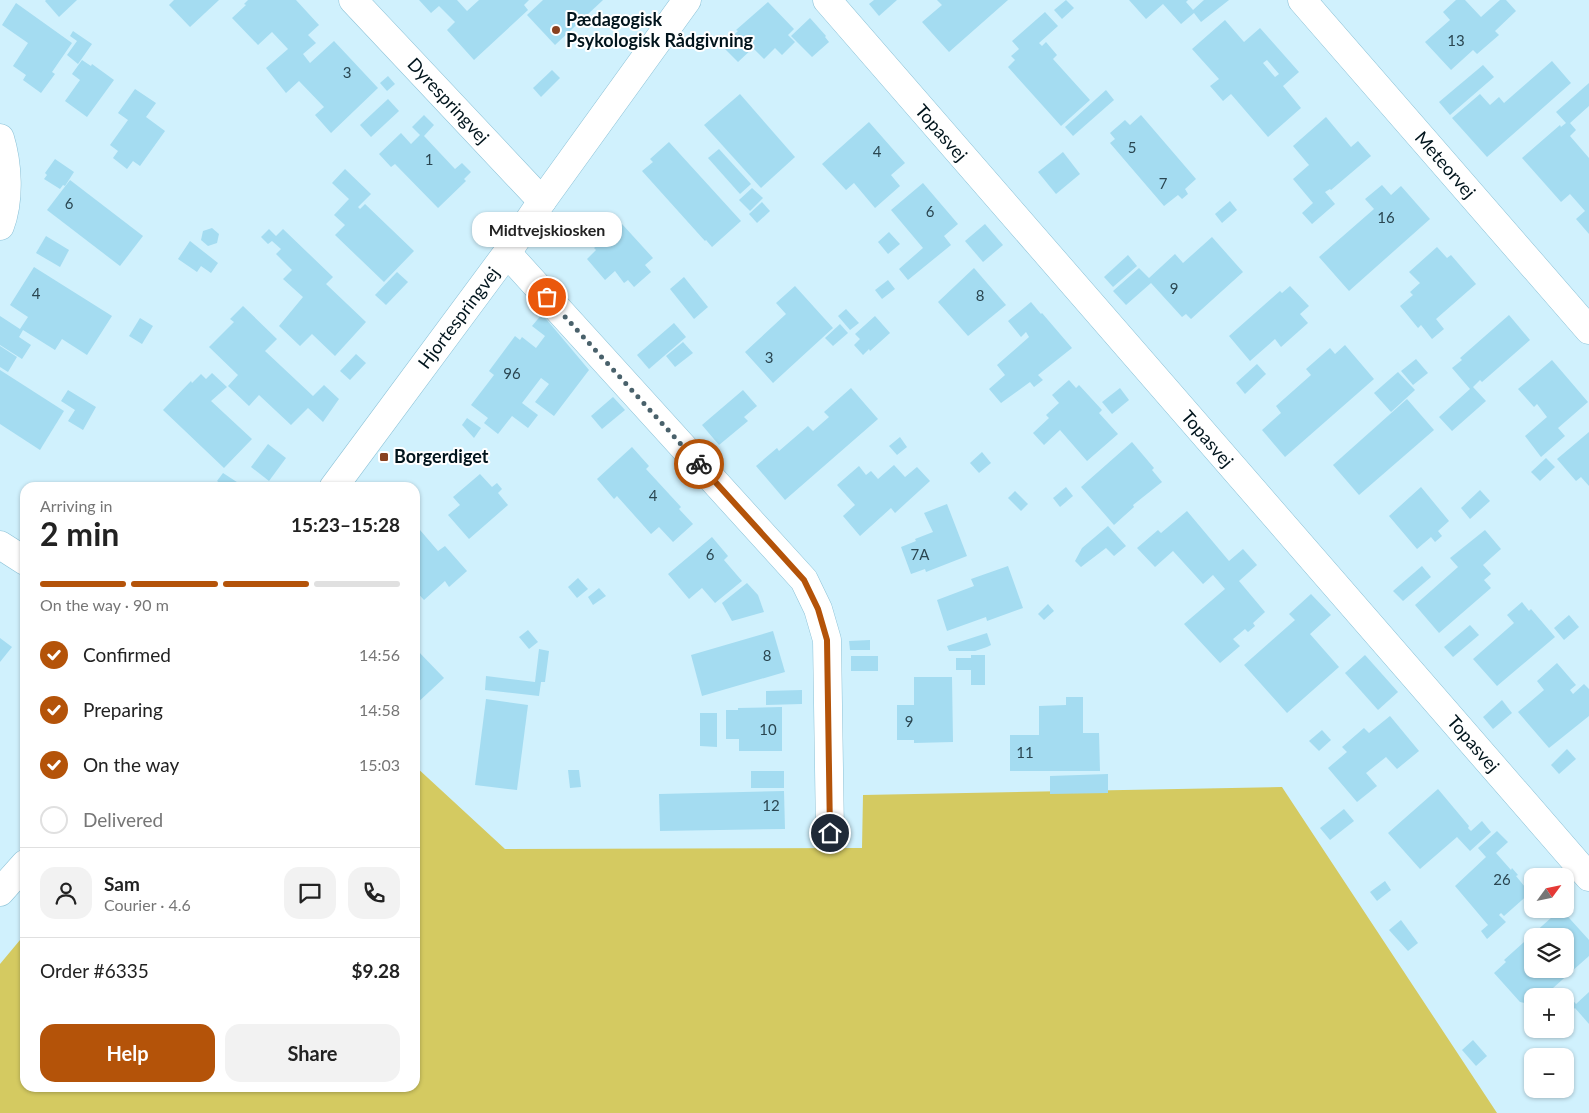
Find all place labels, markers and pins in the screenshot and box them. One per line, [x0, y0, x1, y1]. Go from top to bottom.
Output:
place label: Pædagogisk Psykologisk Rådgivning [566, 8, 754, 51]
marker: Pædagogisk Psykologisk Rådgivning [550, 24, 562, 36]
callout: Midtvejskiosken [472, 212, 622, 247]
pin [526, 276, 568, 318]
place label: Borgerdiget [394, 445, 489, 467]
marker: Borgerdiget [378, 451, 390, 463]
pin [809, 812, 851, 854]

